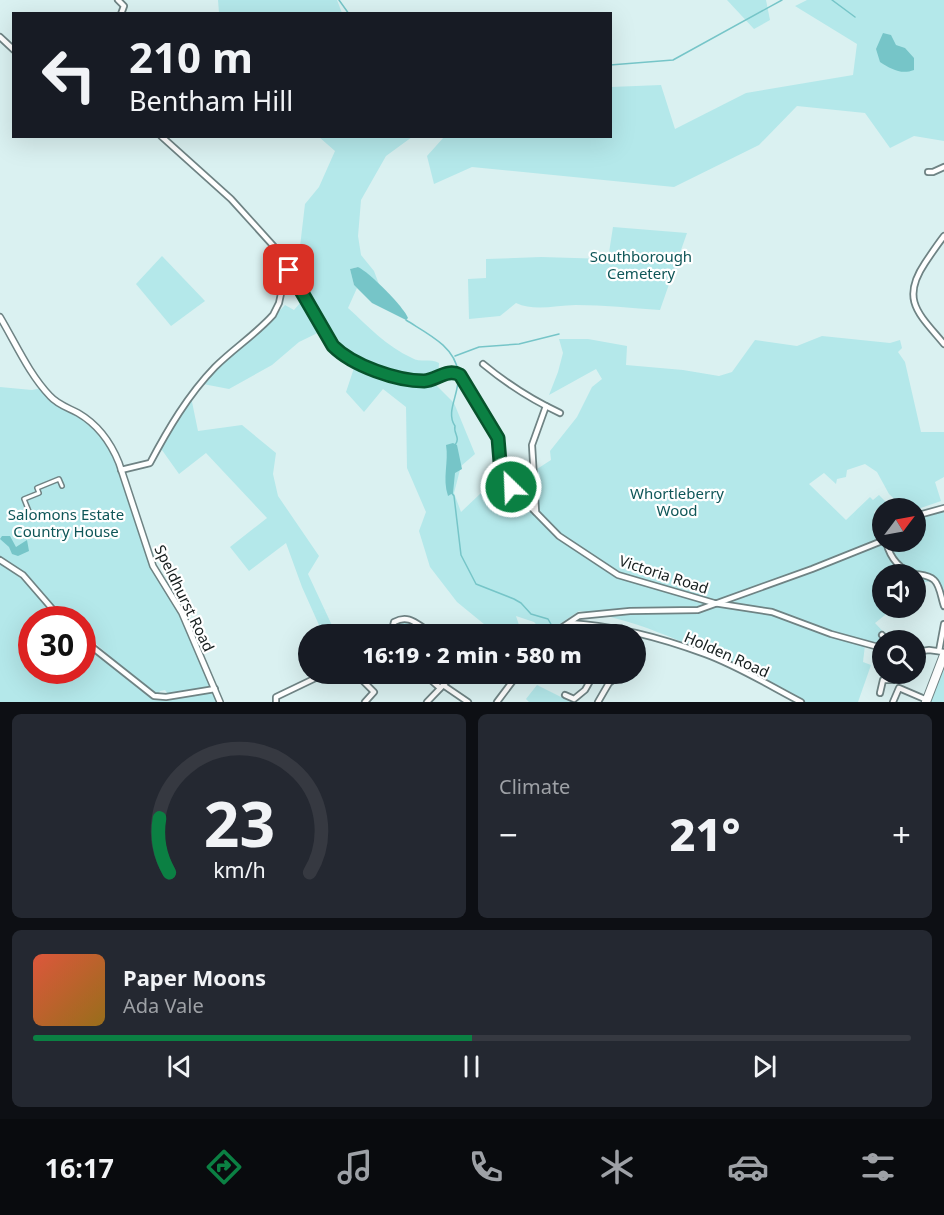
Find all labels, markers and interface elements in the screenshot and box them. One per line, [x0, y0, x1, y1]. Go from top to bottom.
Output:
text: 210 m [129, 28, 253, 85]
icon: left [30, 36, 108, 114]
text: Bentham Hill [129, 82, 293, 119]
pin [263, 244, 314, 295]
park label: Southborough Cemetery [590, 246, 692, 283]
icon: arrive [272, 253, 305, 286]
position arrow [479, 455, 543, 519]
park label: Whortleberry Wood [630, 483, 724, 520]
north arrow [872, 498, 926, 552]
map controls [872, 498, 926, 684]
park label: Salomons Estate Country House [8, 504, 124, 541]
street label: Speldhurst Road [151, 541, 219, 655]
street label: Victoria Road [617, 550, 711, 598]
button: sound [872, 564, 926, 618]
speed limit sign: 30 [18, 606, 96, 684]
street label: Holden Road [681, 626, 773, 682]
button: search [872, 630, 926, 684]
text: 16:19 · 2 min · 580 m [362, 639, 582, 669]
text: Climate [499, 773, 570, 800]
text: 23 [203, 780, 275, 865]
text: 21° [669, 803, 741, 864]
text: − [499, 812, 518, 857]
text: + [892, 812, 911, 857]
text: km/h [213, 855, 265, 884]
text: Paper Moons [123, 962, 266, 992]
text: Ada Vale [123, 992, 204, 1019]
icon: previous [163, 1050, 196, 1083]
icon: pause [455, 1050, 488, 1083]
icon: next [748, 1050, 781, 1083]
icon: directions [203, 1146, 245, 1188]
icon: music [334, 1146, 376, 1188]
icon: phone [465, 1146, 507, 1188]
icon: climate [596, 1146, 638, 1188]
icon: car [727, 1146, 769, 1188]
icon: filters [857, 1146, 899, 1188]
text: 16:17 [44, 1149, 114, 1186]

